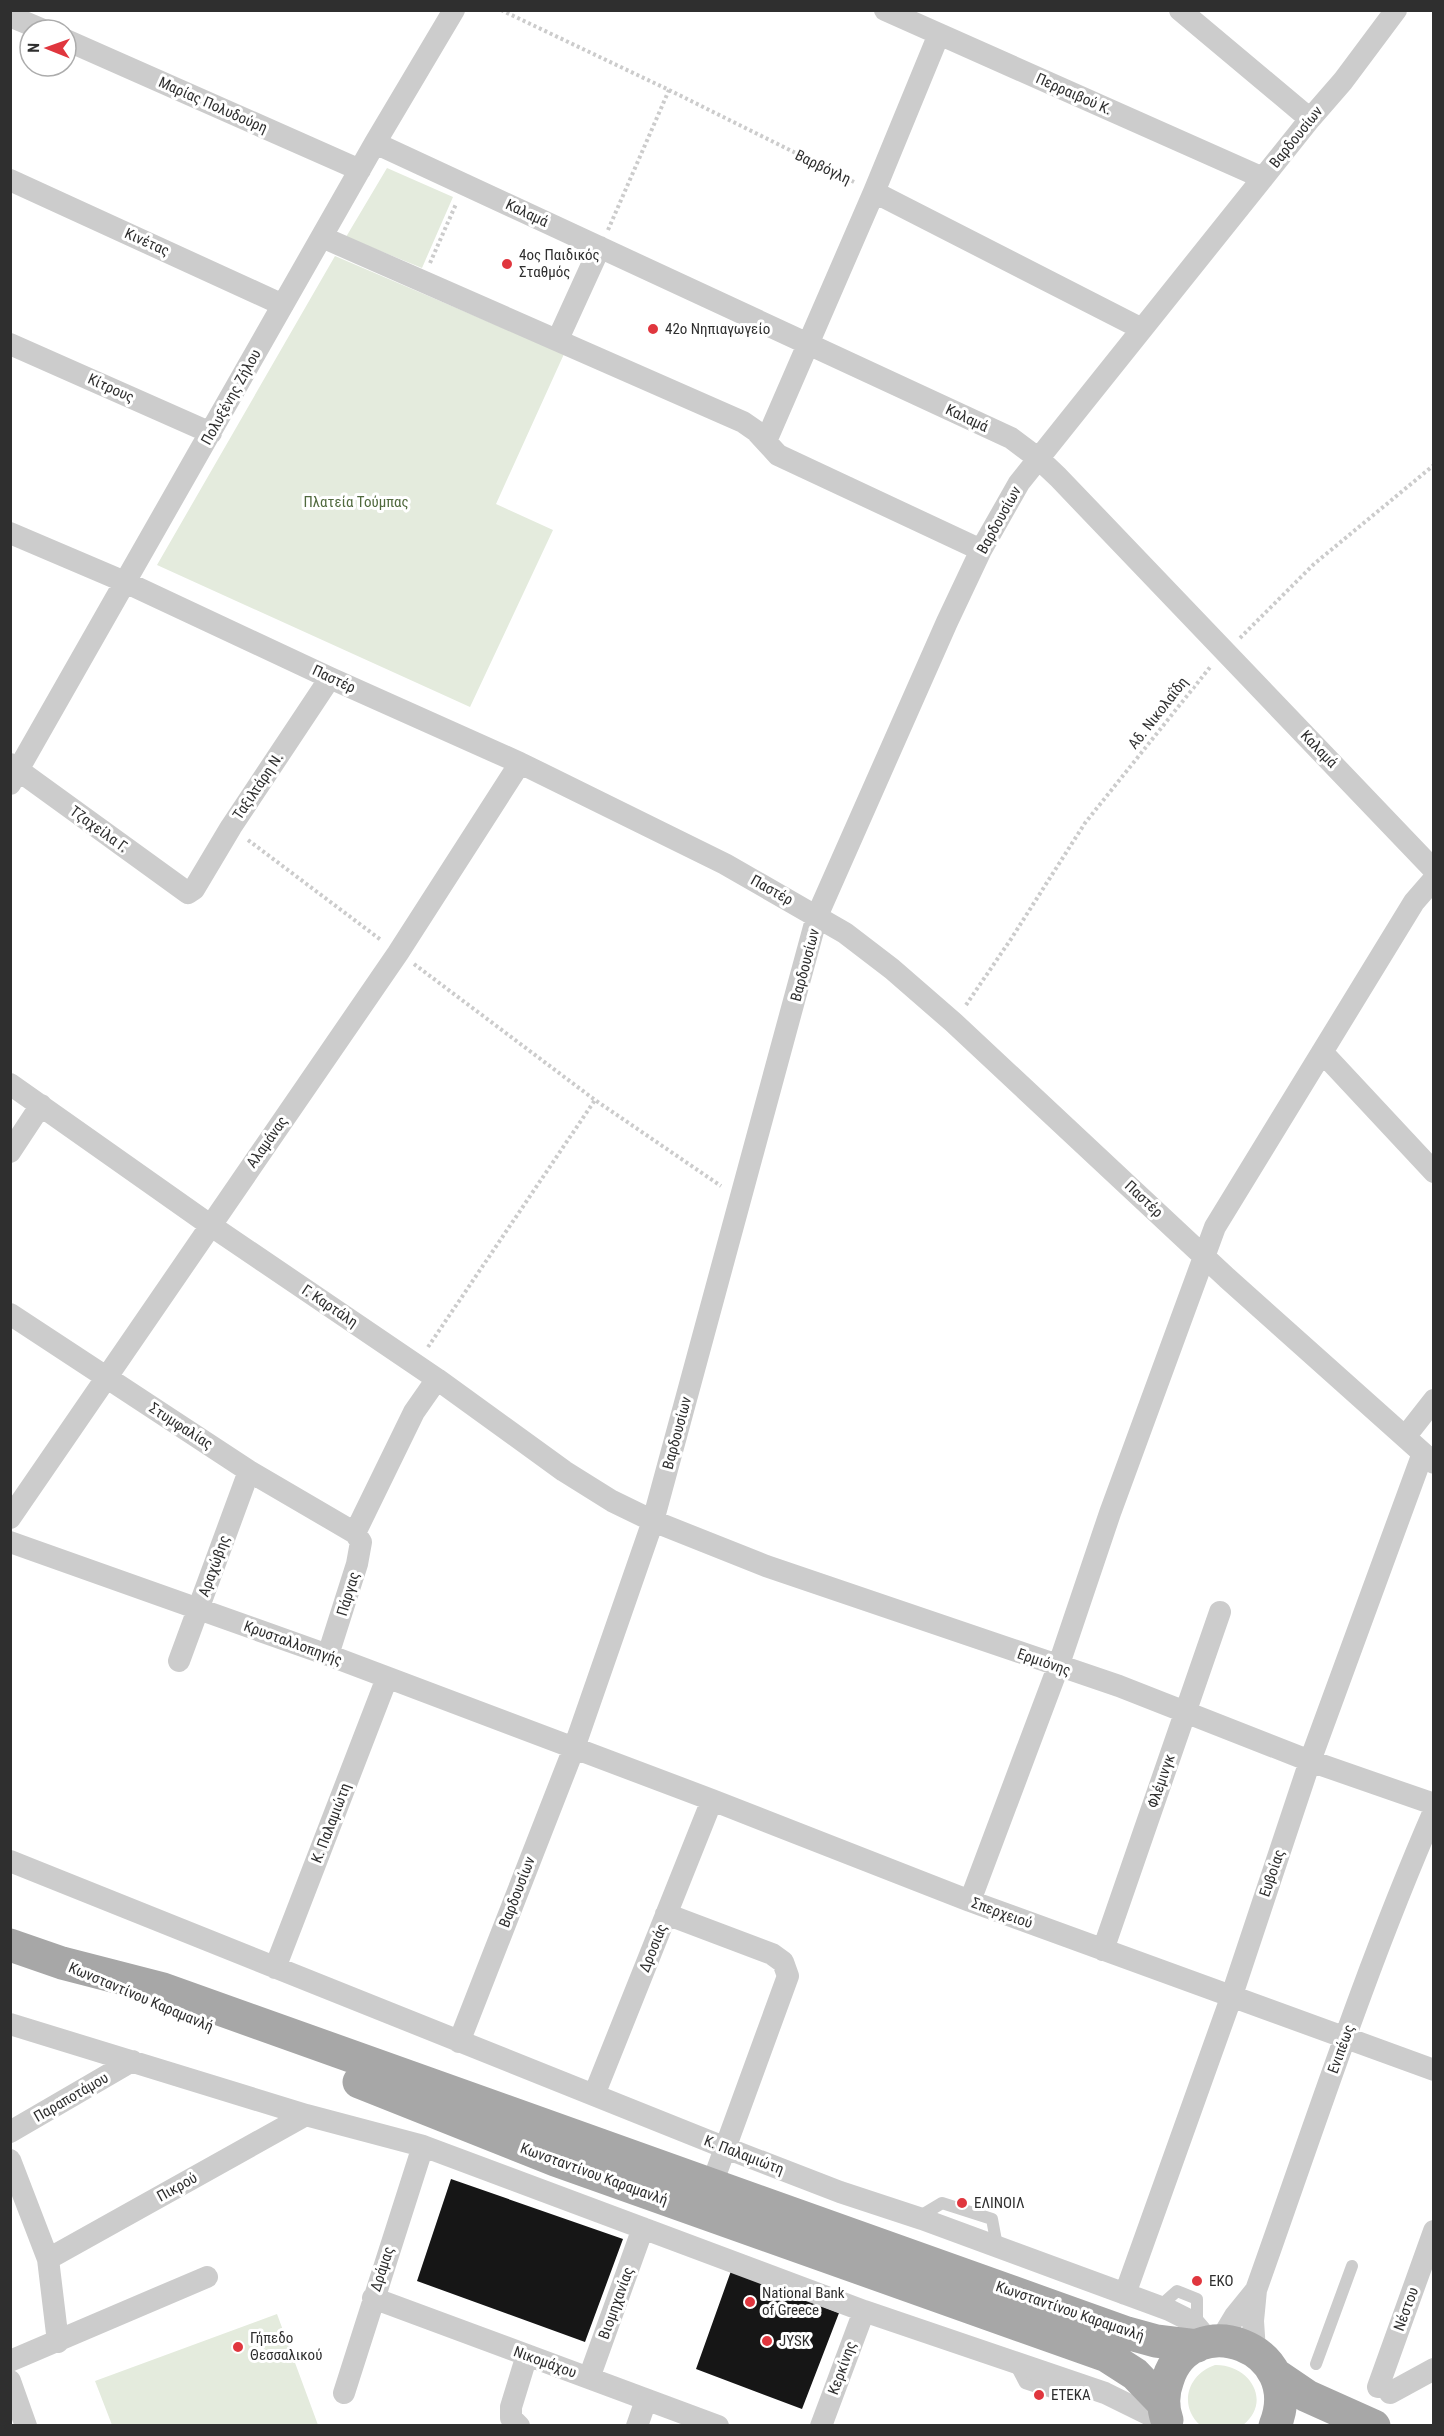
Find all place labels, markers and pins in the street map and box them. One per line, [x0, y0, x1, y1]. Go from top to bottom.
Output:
place label: 4ος Παιδικός Σταθμός [519, 246, 600, 281]
marker: 4ος Παιδικός Σταθμός [500, 257, 514, 271]
place label: 42ο Νηπιαγωγείο [665, 320, 770, 338]
marker: 42ο Νηπιαγωγείο [646, 322, 660, 336]
place label: ΕΛΙΝΟΙΛ [974, 2194, 1025, 2212]
marker: ΕΛΙΝΟΙΛ [955, 2196, 969, 2210]
place label: EKO [1209, 2272, 1233, 2290]
marker: EKO [1190, 2274, 1204, 2288]
place label: National Bank of Greece [762, 2284, 845, 2319]
marker: National Bank of Greece [743, 2295, 757, 2309]
place label: Γήπεδο Θεσσαλικού [250, 2329, 322, 2364]
place label: JYSK [779, 2332, 811, 2350]
marker: JYSK [760, 2334, 774, 2348]
marker: Γήπεδο Θεσσαλικού [231, 2340, 245, 2354]
place label: ΕΤΕΚΑ [1051, 2386, 1091, 2404]
marker: ΕΤΕΚΑ [1032, 2388, 1046, 2402]

